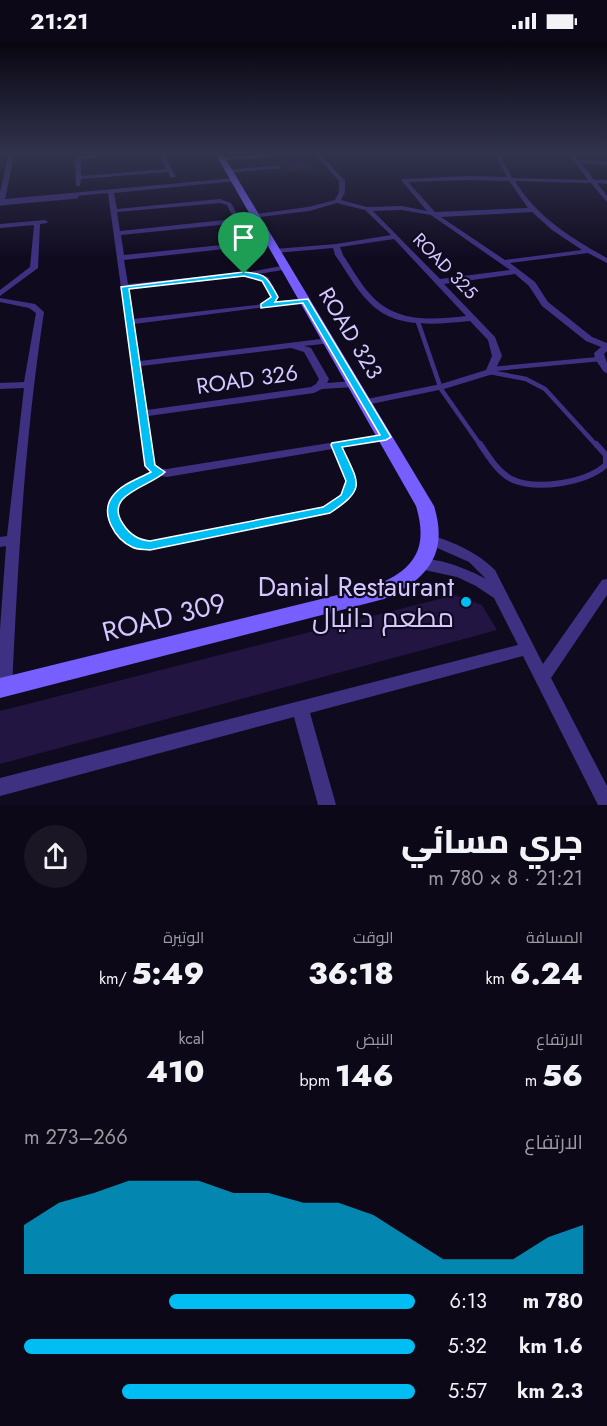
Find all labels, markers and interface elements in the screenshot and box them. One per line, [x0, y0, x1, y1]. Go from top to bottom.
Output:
text: 21:21 [30, 5, 88, 37]
pin [218, 212, 269, 274]
icon: arrive [227, 221, 260, 254]
street label: ROAD 325 [407, 227, 483, 305]
street label: ROAD 323 [311, 281, 391, 385]
street label: ROAD 326 [194, 356, 300, 402]
place label: Danial Restaurant مطعم دانيال [258, 567, 455, 637]
street label: ROAD 309 [98, 583, 230, 651]
marker: Danial Restaurant مطعم دانيال [459, 595, 473, 609]
text: جري مسائي [401, 818, 583, 865]
button: share [24, 825, 87, 888]
text: 21:21 · 8 × 780 m [428, 864, 583, 893]
text: الوتيرة [163, 926, 204, 949]
text: الوقت [353, 926, 394, 949]
text: المسافة [526, 926, 583, 949]
text: 5:49 [132, 952, 204, 995]
text: 36:18 [308, 952, 394, 995]
text: 6.24 [510, 952, 583, 995]
text: /km [99, 967, 132, 990]
text: km [485, 967, 510, 990]
text: kcal [179, 1027, 204, 1050]
text: النبض [356, 1028, 394, 1051]
text: الارتفاع [536, 1028, 583, 1051]
text: 410 [146, 1050, 204, 1093]
text: 146 [335, 1054, 394, 1097]
text: 56 [542, 1054, 583, 1097]
text: bpm [299, 1069, 335, 1092]
text: m [525, 1069, 542, 1092]
text: 266–273 m [24, 1123, 128, 1152]
text: الارتفاع [524, 1128, 583, 1157]
text: 6:13 [450, 1287, 487, 1316]
text: 780 m [523, 1287, 583, 1316]
text: 5:32 [447, 1332, 487, 1361]
text: 1.6 km [519, 1332, 583, 1361]
text: 5:57 [448, 1377, 487, 1406]
text: 2.3 km [517, 1377, 583, 1406]

